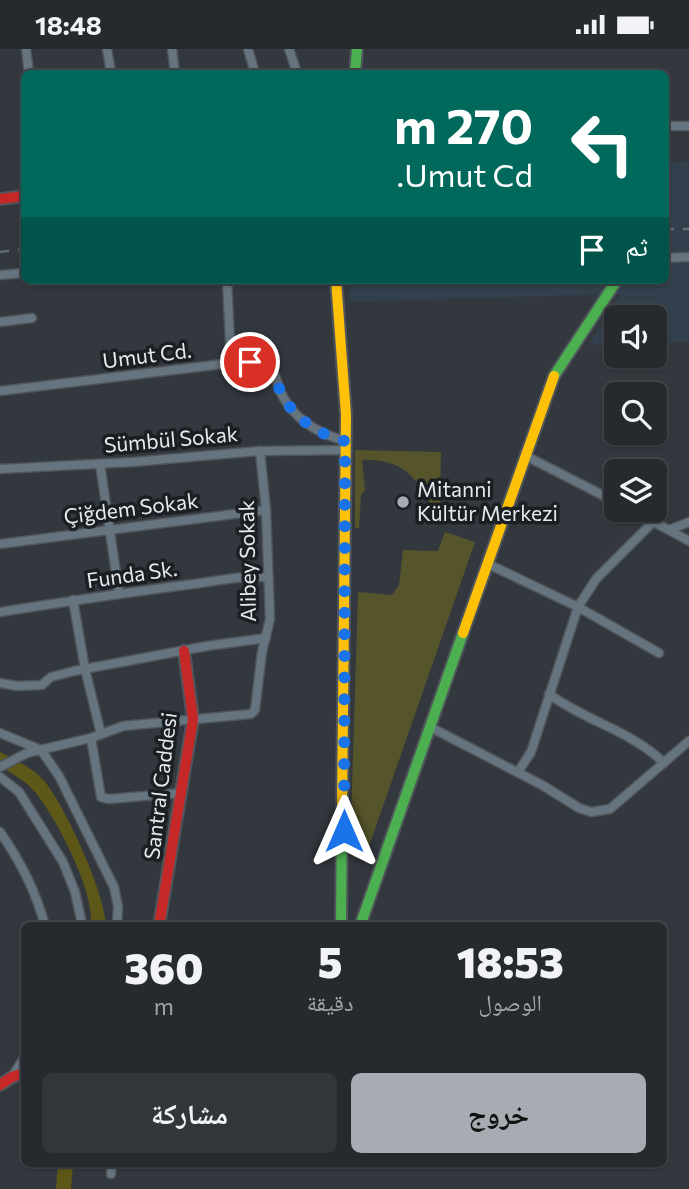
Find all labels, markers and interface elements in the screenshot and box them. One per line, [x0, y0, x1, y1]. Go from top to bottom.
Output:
text: 18:48 [35, 9, 102, 40]
text: 270 m [394, 94, 533, 154]
icon: left [557, 98, 648, 189]
text: Umut Cd. [397, 154, 533, 194]
text: ثم [625, 230, 648, 261]
icon: arrive [573, 231, 611, 269]
map controls [604, 305, 667, 522]
button: sound [604, 305, 667, 368]
pin [220, 332, 280, 392]
street label: Umut Cd. [101, 337, 193, 372]
icon: arrive [231, 343, 269, 381]
button: search [604, 382, 667, 445]
street label: Sümbül Sokak [103, 420, 239, 457]
button: layers [604, 459, 667, 522]
place label: Mitanni Kültür Merkezi [417, 476, 558, 525]
street label: Çiğdem Sokak [62, 487, 199, 528]
marker: Mitanni Kültür Merkezi [395, 494, 411, 510]
street label: Alibey Sokak [233, 500, 260, 622]
street label: Funda Sk. [85, 555, 179, 592]
street label: Santral Caddesi [138, 711, 181, 861]
position arrow [307, 794, 381, 868]
text: 5 [318, 935, 342, 987]
text: 18:53 [457, 935, 564, 987]
text: 360 [124, 941, 203, 993]
text: دقيقة [307, 988, 353, 1016]
text: الوصول [478, 988, 542, 1016]
text: m [154, 992, 174, 1020]
button: مشاركة [42, 1073, 337, 1153]
button: خروج [351, 1073, 646, 1153]

